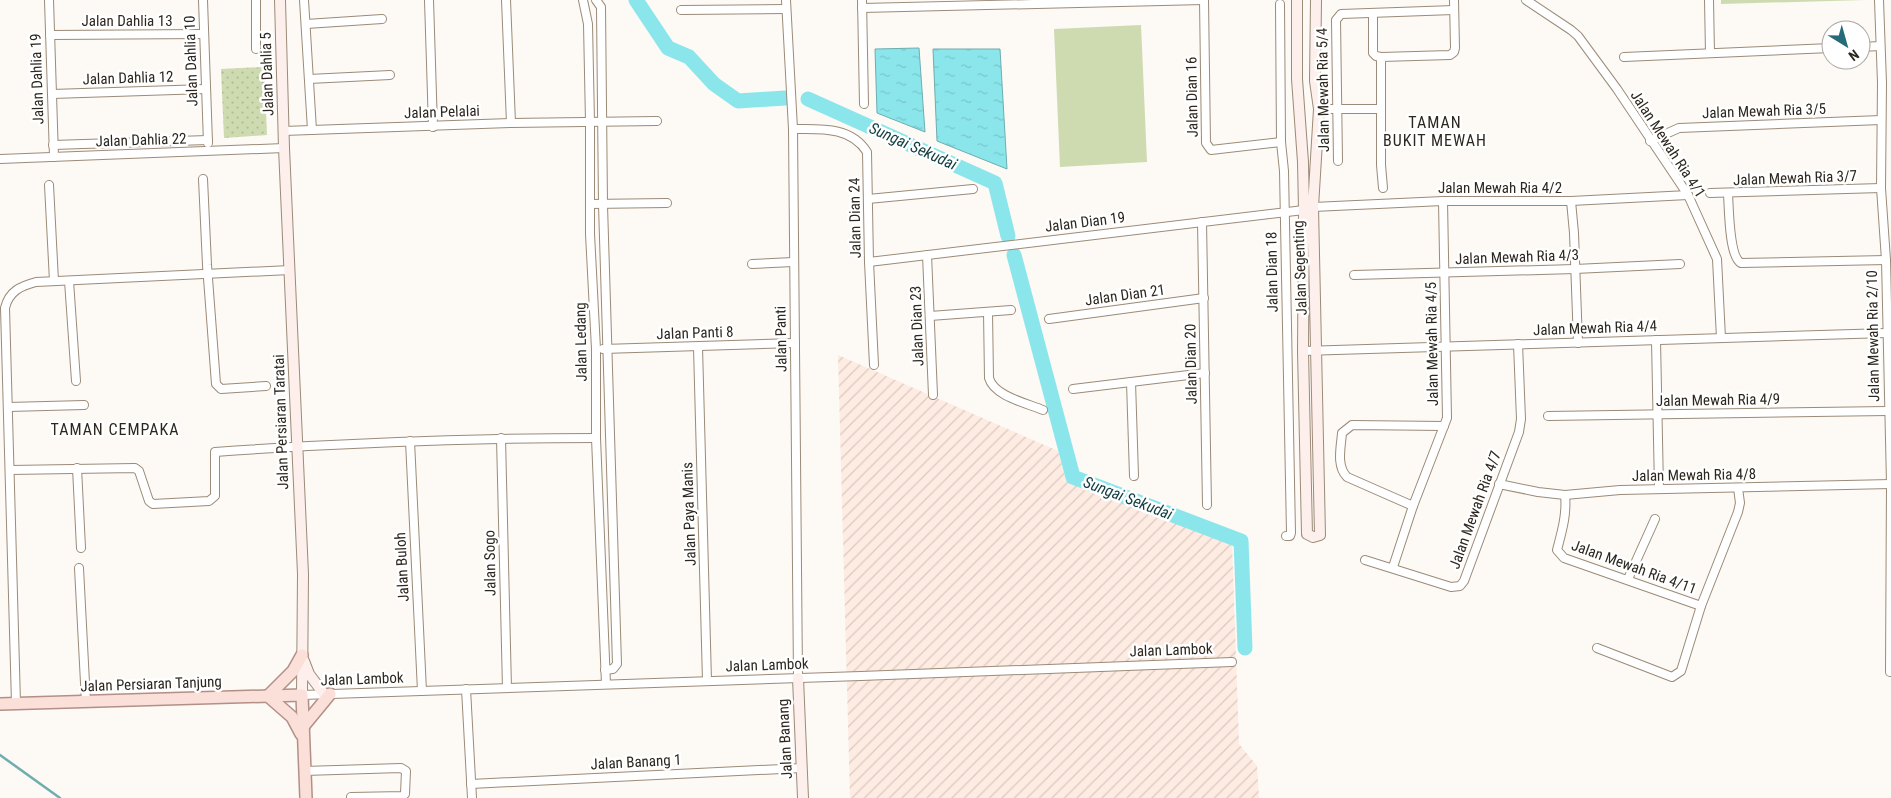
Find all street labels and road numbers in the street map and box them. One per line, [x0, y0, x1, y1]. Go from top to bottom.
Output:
street label: Jalan Dahlia 13 [81, 12, 173, 30]
street label: Jalan Dahlia 10 [180, 15, 202, 107]
street label: Jalan Mewah Ria 5/4 [1313, 28, 1333, 152]
street label: Jalan Dahlia 5 [257, 32, 277, 116]
street label: Jalan Dahlia 19 [26, 33, 48, 125]
street label: Jalan Dian 16 [1182, 57, 1202, 137]
street label: Jalan Dahlia 12 [82, 67, 174, 89]
street label: Jalan Mewah Ria 4/1 [1627, 87, 1709, 201]
street label: Jalan Mewah Ria 3/5 [1702, 100, 1826, 122]
street label: Jalan Pelalai [404, 102, 480, 122]
street label: Jalan Dahlia 22 [95, 129, 187, 151]
street label: Jalan Mewah Ria 3/7 [1733, 167, 1857, 189]
street label: Jalan Dian 24 [845, 178, 865, 258]
street label: Jalan Mewah Ria 4/2 [1438, 179, 1562, 197]
street label: Jalan Dian 19 [1044, 208, 1126, 236]
street label: Jalan Segenting [1289, 220, 1311, 316]
street label: Jalan Dian 18 [1262, 232, 1282, 312]
street label: Jalan Mewah Ria 4/3 [1455, 246, 1579, 268]
street label: Jalan Mewah Ria 2/10 [1863, 270, 1883, 402]
street label: Jalan Dian 21 [1084, 280, 1166, 310]
street label: Jalan Mewah Ria 4/5 [1422, 282, 1442, 406]
street label: Jalan Dian 23 [907, 285, 927, 367]
street label: Jalan Ledang [571, 302, 591, 382]
street label: Jalan Panti [771, 306, 791, 372]
street label: Jalan Mewah Ria 4/4 [1533, 317, 1657, 339]
street label: Jalan Panti 8 [656, 323, 734, 343]
street label: Jalan Dian 20 [1181, 324, 1201, 404]
street label: Jalan Persiaran Taratai [270, 354, 292, 490]
street label: Jalan Mewah Ria 4/9 [1656, 390, 1780, 410]
street label: Jalan Mewah Ria 4/7 [1445, 449, 1505, 571]
street label: Jalan Paya Manis [678, 462, 700, 566]
street label: Jalan Mewah Ria 4/8 [1632, 465, 1756, 485]
street label: Jalan Sogo [480, 530, 500, 596]
street label: Jalan Buloh [391, 532, 413, 602]
street label: Jalan Mewah Ria 4/11 [1569, 536, 1699, 598]
street label: Jalan Lambok [1129, 640, 1213, 660]
street label: Jalan Lambok [725, 655, 809, 675]
street label: Jalan Lambok [320, 669, 404, 689]
street label: Jalan Persiaran Tanjung [80, 673, 222, 695]
street label: Jalan Banang [774, 698, 796, 780]
street label: Jalan Banang 1 [590, 751, 682, 773]

